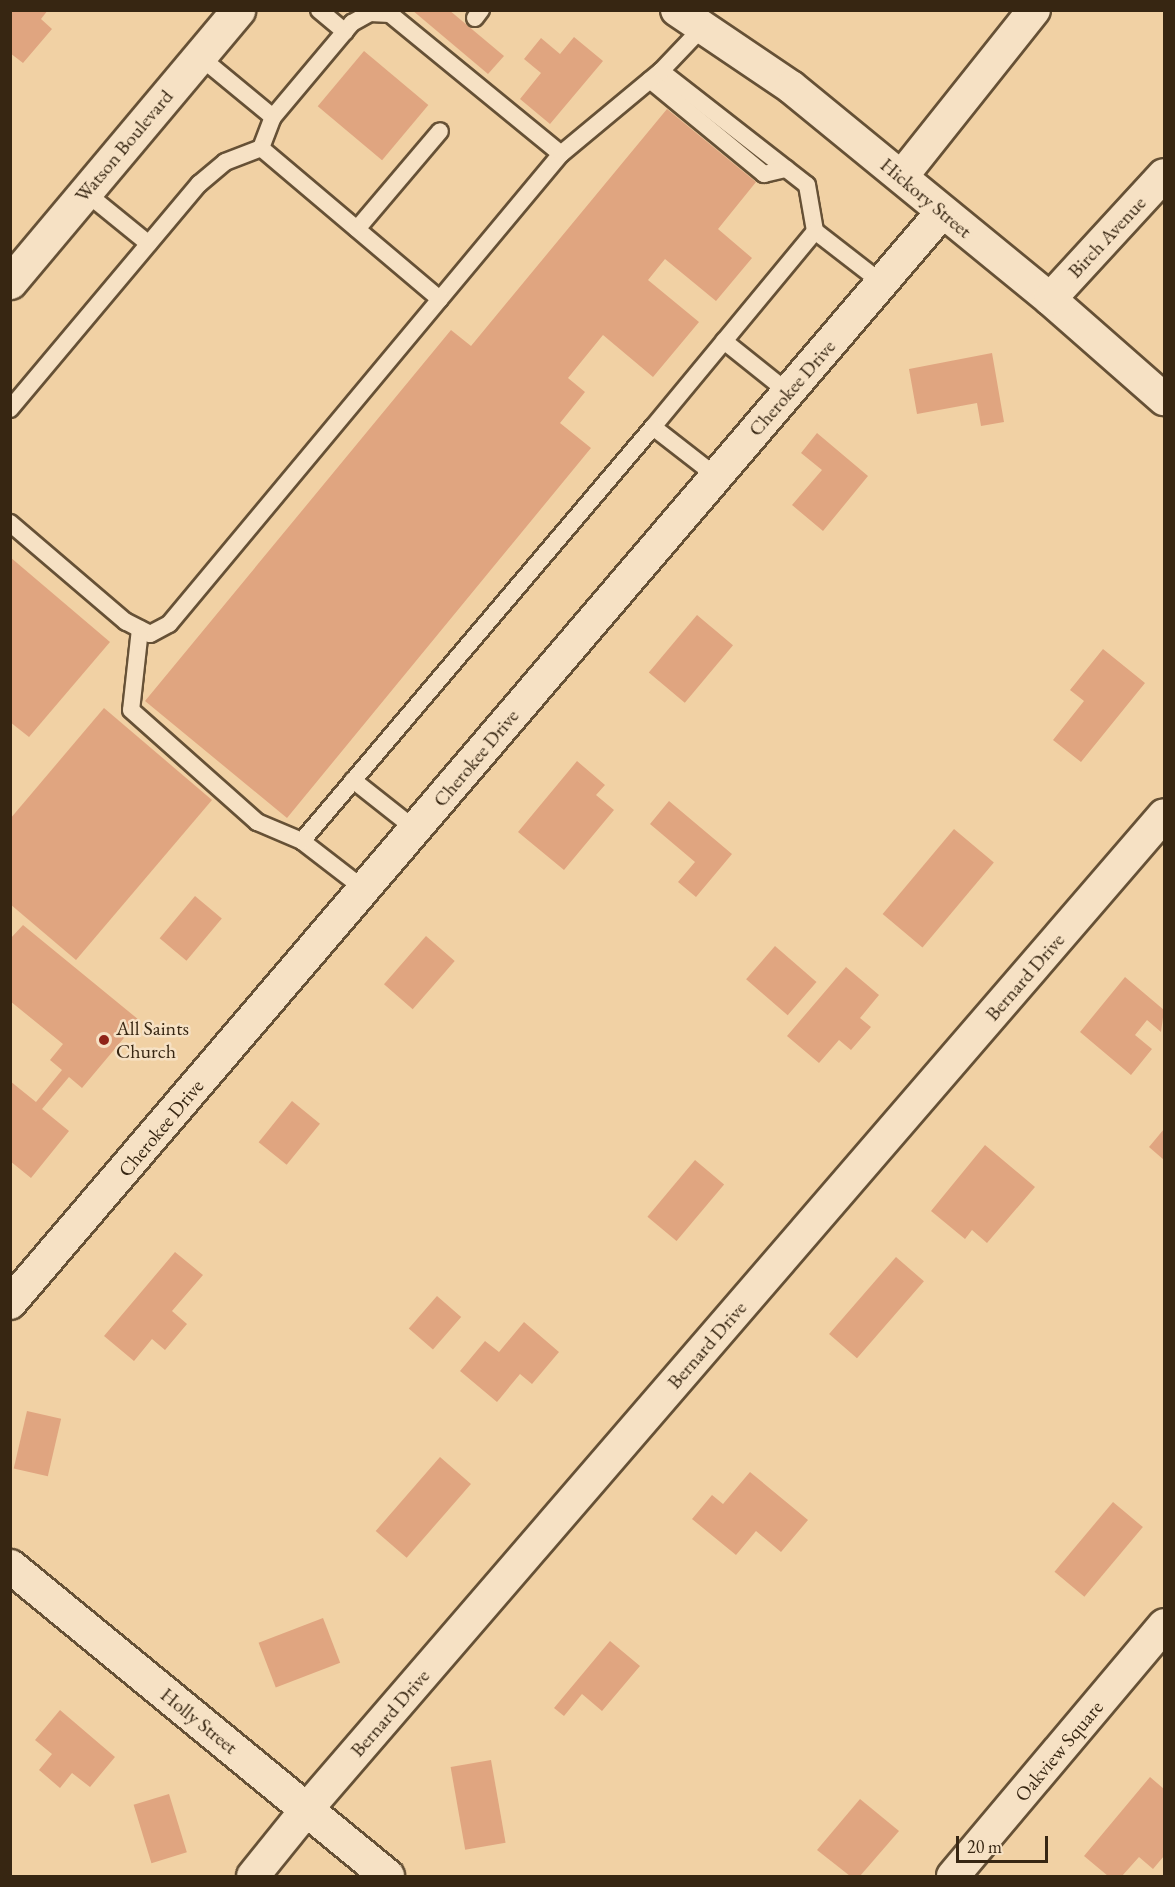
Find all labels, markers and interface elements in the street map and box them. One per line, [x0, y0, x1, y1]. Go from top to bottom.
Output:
street label: Watson Boulevard [70, 85, 178, 207]
street label: Hickory Street [875, 153, 977, 243]
street label: Birch Avenue [1063, 191, 1151, 283]
street label: Cherokee Drive [744, 335, 840, 441]
street label: Cherokee Drive [428, 704, 524, 812]
street label: Bernard Drive [980, 928, 1070, 1026]
place label: All Saints Church [116, 1016, 189, 1063]
marker: All Saints Church [97, 1033, 111, 1047]
street label: Cherokee Drive [113, 1074, 209, 1182]
street label: Bernard Drive [662, 1296, 752, 1394]
street label: Bernard Drive [345, 1664, 435, 1762]
street label: Holly Street [156, 1683, 242, 1759]
street label: Oakview Square [1010, 1696, 1108, 1806]
scale bar [959, 1824, 1050, 1862]
text: 20 m [967, 1835, 1002, 1858]

